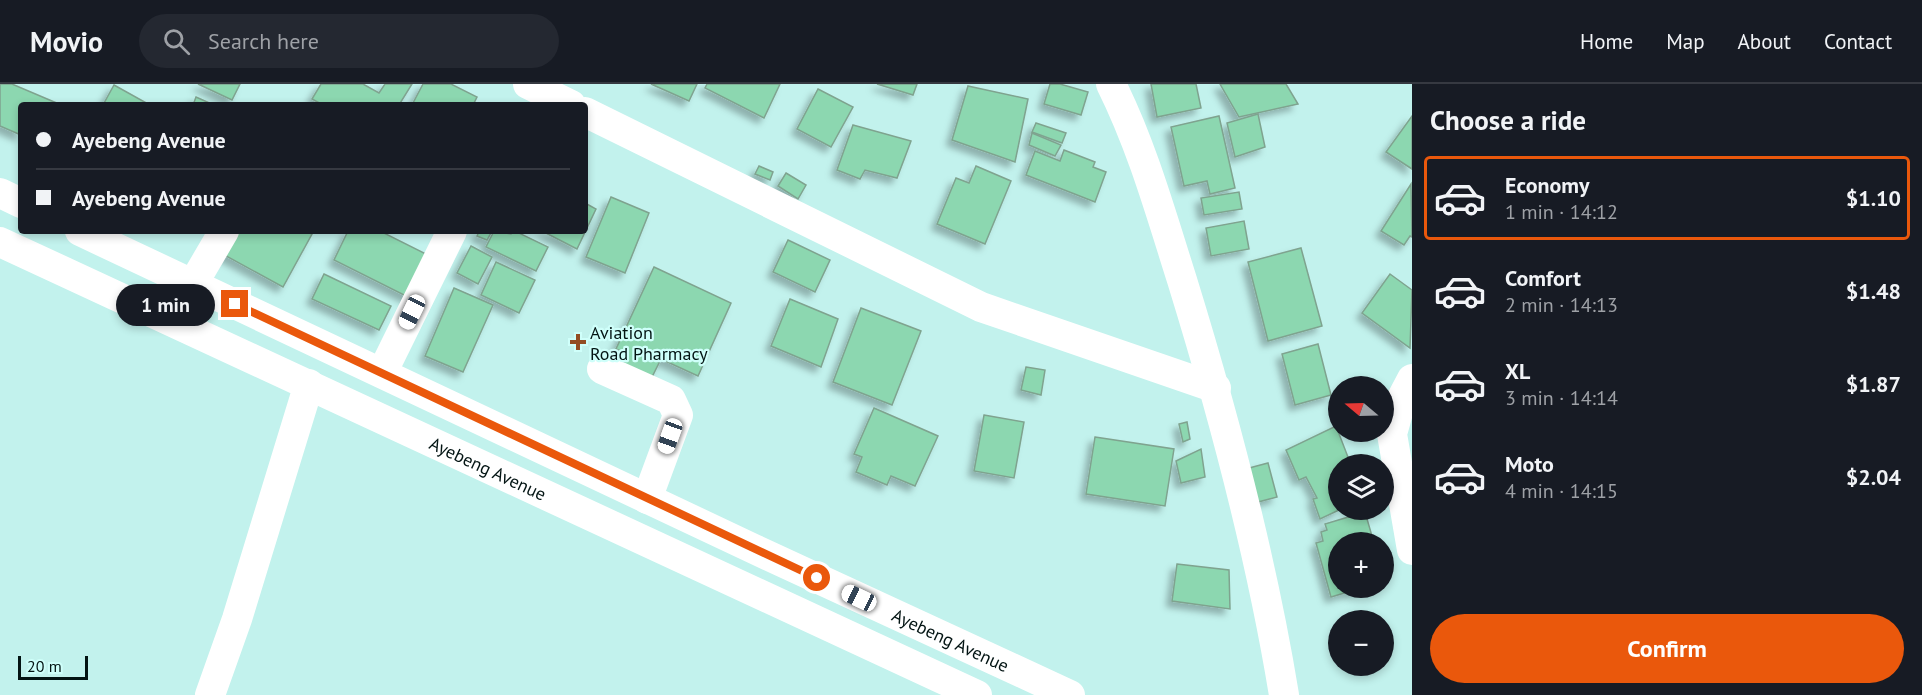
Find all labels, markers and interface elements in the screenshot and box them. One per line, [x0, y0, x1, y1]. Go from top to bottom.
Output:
search box [139, 14, 559, 68]
text: Movio [30, 23, 103, 60]
icon: search [160, 25, 193, 58]
text: Search here [208, 27, 319, 55]
text: Home [1580, 28, 1633, 55]
text: Map [1666, 28, 1705, 55]
text: About [1738, 28, 1791, 55]
text: Contact [1824, 28, 1892, 55]
text: Choose a ride [1430, 103, 1586, 137]
text: Ayebeng Avenue [72, 126, 226, 154]
icon: car [1433, 171, 1487, 225]
text: Economy [1505, 171, 1589, 199]
text: Ayebeng Avenue [72, 184, 226, 212]
text: $1.10 [1846, 184, 1901, 212]
text: 1 min · 14:12 [1505, 199, 1618, 225]
icon: car [1433, 264, 1487, 318]
text: Comfort [1505, 264, 1581, 292]
text: $1.48 [1846, 277, 1901, 305]
callout: 1 min [115, 283, 214, 325]
route end [221, 290, 248, 317]
text: 1 min [141, 292, 190, 318]
car [396, 292, 428, 332]
text: 2 min · 14:13 [1505, 292, 1618, 318]
place label: Aviation Road Pharmacy [590, 321, 708, 365]
marker: Aviation Road Pharmacy [571, 335, 585, 349]
icon: car [1433, 357, 1487, 411]
text: XL [1505, 357, 1530, 385]
text: $1.87 [1846, 370, 1901, 398]
north arrow [1328, 376, 1394, 442]
map controls [1328, 376, 1394, 676]
text: 3 min · 14:14 [1505, 385, 1618, 411]
car [655, 416, 685, 456]
street label: Ayebeng Avenue [426, 431, 550, 505]
icon: car [1433, 450, 1487, 504]
text: Moto [1505, 450, 1554, 478]
button: layers [1328, 454, 1394, 520]
text: $2.04 [1846, 463, 1901, 491]
text: 4 min · 14:15 [1505, 478, 1618, 504]
button: + [1328, 532, 1394, 598]
route start [803, 564, 830, 591]
car [839, 582, 879, 614]
street label: Ayebeng Avenue [889, 603, 1013, 677]
button: − [1328, 610, 1394, 676]
button: Confirm [1430, 614, 1904, 683]
scale bar [18, 653, 88, 680]
text: 20 m [27, 656, 62, 676]

